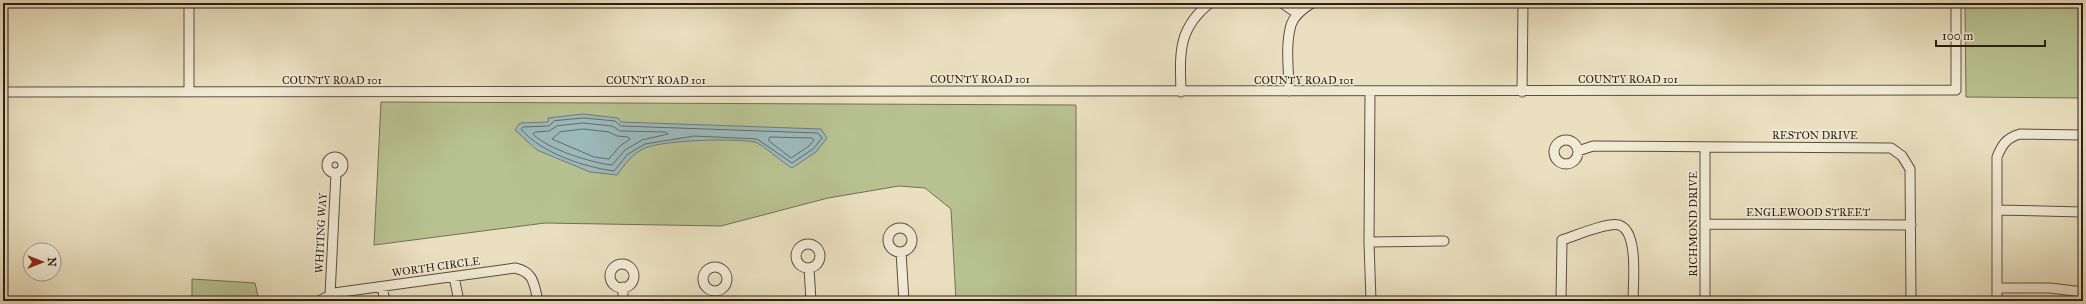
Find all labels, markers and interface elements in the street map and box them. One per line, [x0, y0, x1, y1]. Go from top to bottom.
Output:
scale bar [1936, 22, 2045, 48]
text: 100 m [1942, 29, 1973, 43]
street label: COUNTY ROAD 101 [930, 73, 1030, 86]
street label: COUNTY ROAD 101 [1578, 73, 1678, 86]
street label: COUNTY ROAD 101 [282, 74, 382, 87]
street label: COUNTY ROAD 101 [606, 74, 706, 87]
street label: COUNTY ROAD 101 [1254, 74, 1354, 87]
street label: RESTON DRIVE [1772, 129, 1858, 142]
street label: RICHMOND DRIVE [1687, 171, 1700, 277]
street label: WHITING WAY [312, 191, 330, 274]
street label: ENGLEWOOD STREET [1746, 206, 1870, 219]
north arrow [22, 242, 62, 282]
street label: WORTH CIRCLE [391, 254, 481, 280]
text: N [45, 257, 58, 267]

